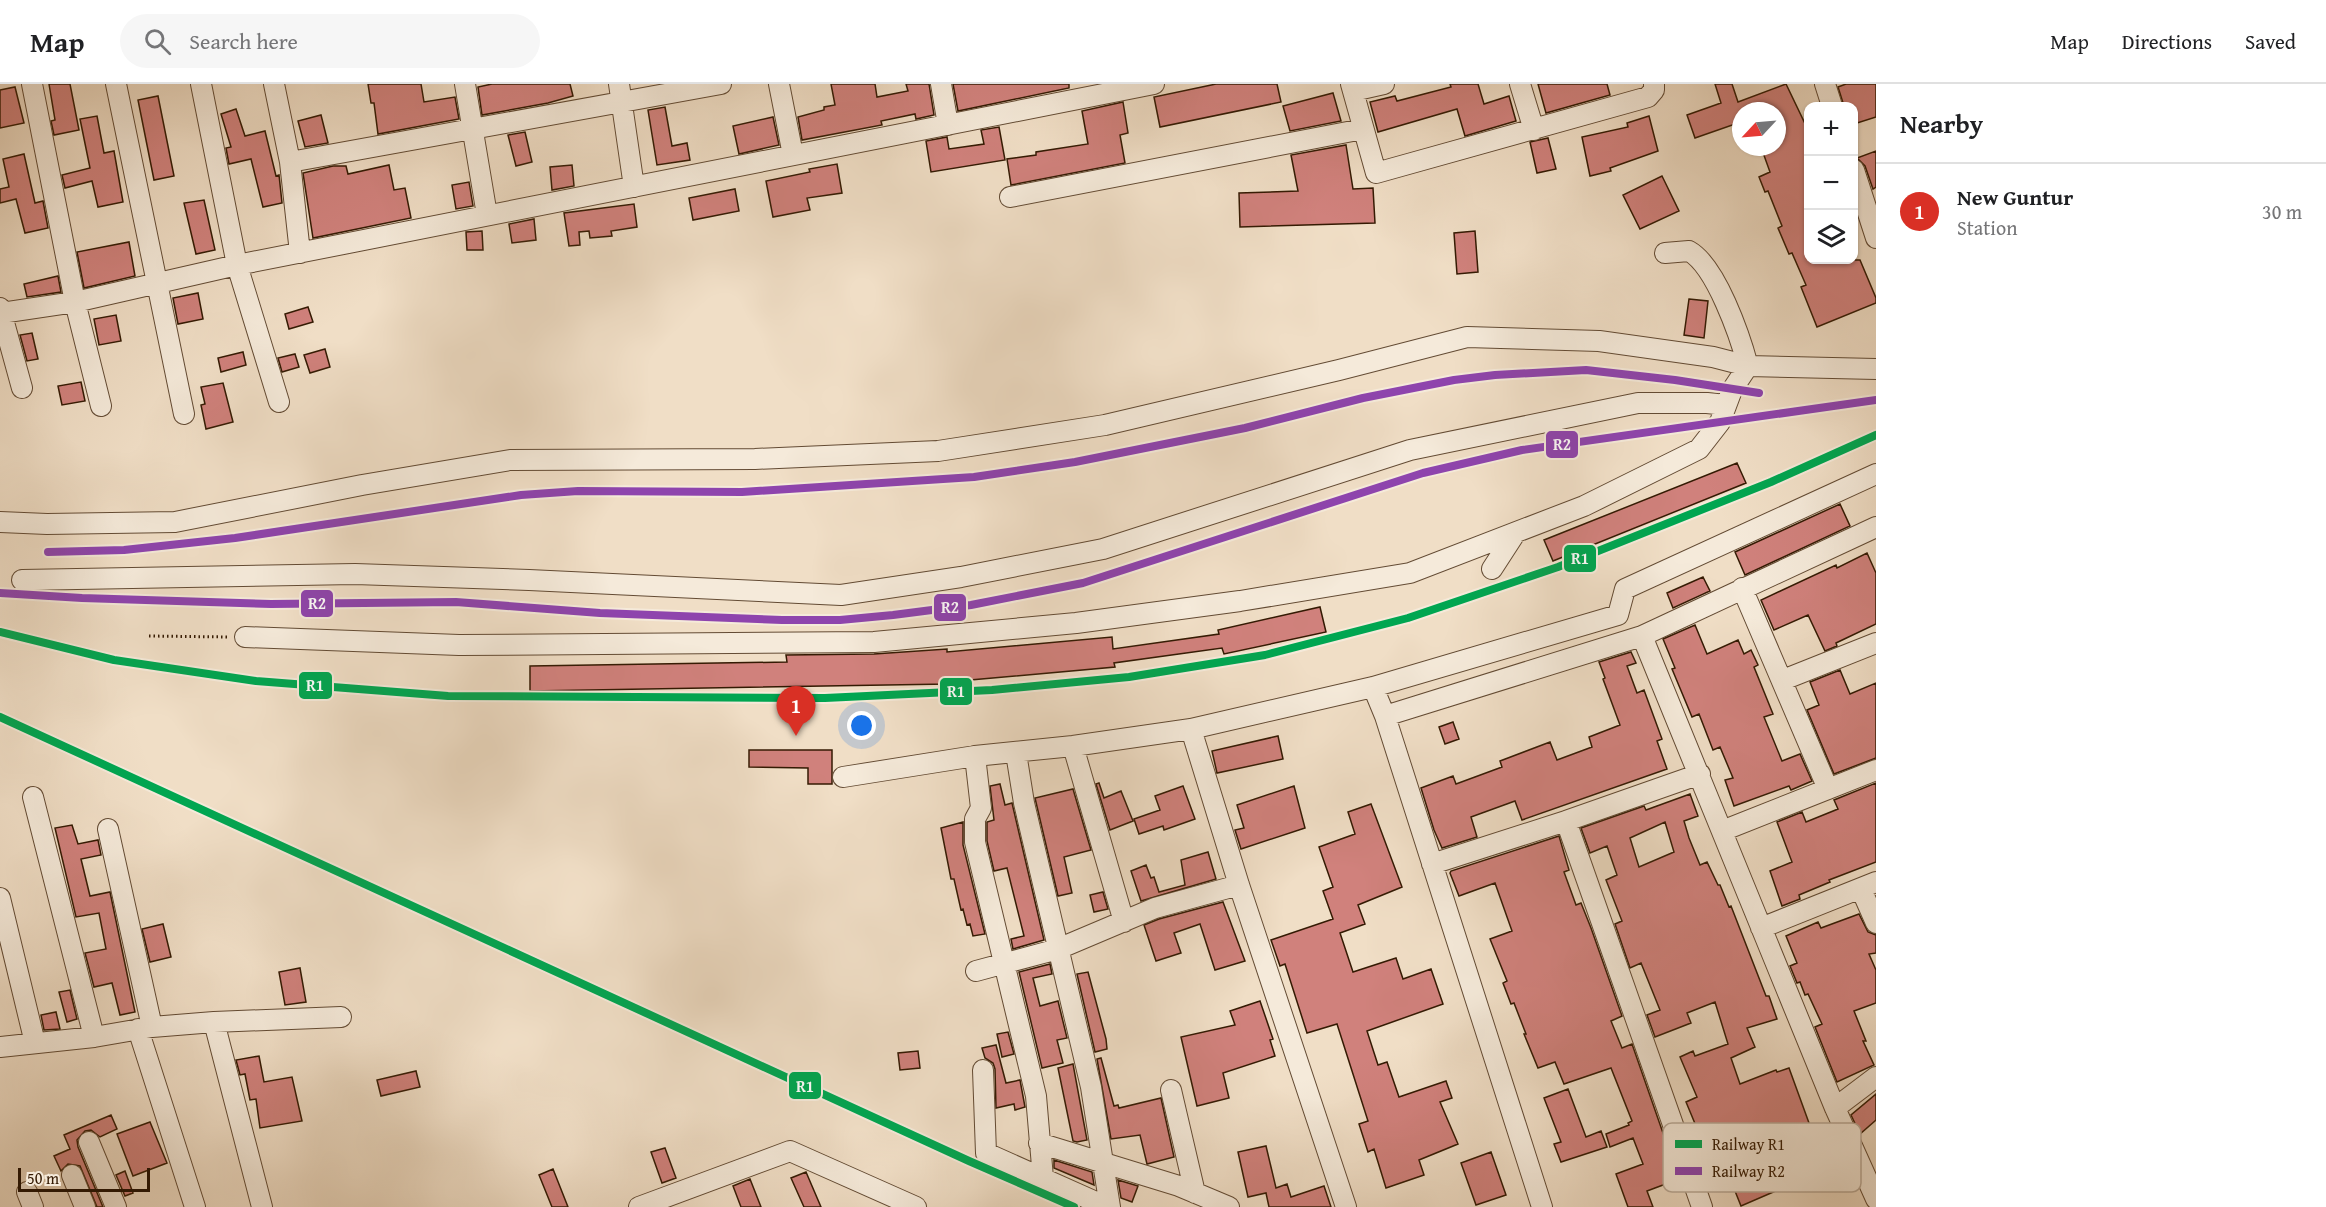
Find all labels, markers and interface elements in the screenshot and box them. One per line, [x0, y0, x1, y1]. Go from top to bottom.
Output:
search box [120, 14, 540, 68]
text: Map [30, 21, 84, 62]
icon: search [141, 25, 174, 58]
text: Search here [189, 25, 298, 57]
text: Map [2050, 26, 2089, 57]
text: Directions [2122, 26, 2212, 57]
text: Saved [2245, 26, 2296, 57]
north arrow [1732, 102, 1786, 156]
map controls [1804, 102, 1858, 264]
button: + [1804, 102, 1858, 156]
text: Nearby [1900, 104, 1983, 143]
button: − [1804, 156, 1858, 210]
text: New Guntur [1957, 181, 2073, 213]
text: 1 [1914, 197, 1925, 226]
text: 30 m [2262, 197, 2302, 226]
button: layers [1804, 210, 1858, 264]
text: Station [1957, 213, 2017, 242]
line badge: R2 [1545, 430, 1579, 459]
text: R2 [1553, 432, 1571, 456]
line badge: R1 [1563, 544, 1597, 573]
text: R1 [1571, 546, 1589, 570]
line badge: R2 [300, 589, 334, 618]
text: R2 [308, 591, 326, 615]
line badge: R2 [933, 593, 967, 622]
text: R2 [941, 595, 959, 619]
line badge: R1 [298, 671, 333, 700]
text: R1 [306, 673, 324, 697]
line badge: R1 [939, 677, 973, 706]
text: R1 [947, 679, 965, 703]
pin: 1 [776, 686, 816, 736]
your location [847, 711, 876, 740]
line badge: R1 [788, 1071, 822, 1100]
text: R1 [796, 1074, 814, 1098]
legend [1663, 1123, 1861, 1192]
text: Railway R1 [1712, 1132, 1785, 1156]
text: Railway R2 [1712, 1159, 1785, 1183]
scale bar [18, 1165, 150, 1192]
text: 50 m [27, 1166, 59, 1190]

